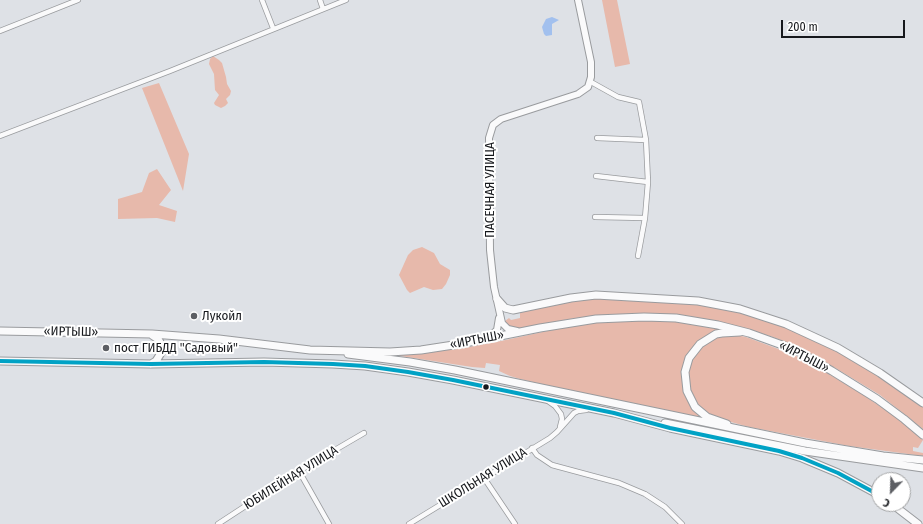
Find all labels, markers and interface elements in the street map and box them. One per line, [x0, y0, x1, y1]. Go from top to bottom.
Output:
scale bar [783, 12, 907, 38]
text: 200 m [788, 20, 818, 34]
street label: ПАСЕЧНАЯ УЛИЦА [482, 142, 498, 238]
place label: Лукойл [202, 308, 242, 324]
marker: Лукойл [189, 311, 199, 321]
street label: «ИРТЫШ» [44, 324, 98, 340]
street label: «ИРТЫШ» [449, 327, 505, 353]
street label: «ИРТЫШ» [776, 338, 832, 376]
place label: пост ГИБДД "Садовый" [114, 340, 238, 356]
marker: пост ГИБДД "Садовый" [101, 343, 111, 353]
unlabelled marker [481, 382, 491, 392]
street label: ЮБИЛЕЙНАЯ УЛИЦА [241, 443, 341, 513]
street label: ШКОЛЬНАЯ УЛИЦА [436, 445, 530, 511]
north arrow [871, 472, 911, 512]
text: С [881, 495, 892, 510]

